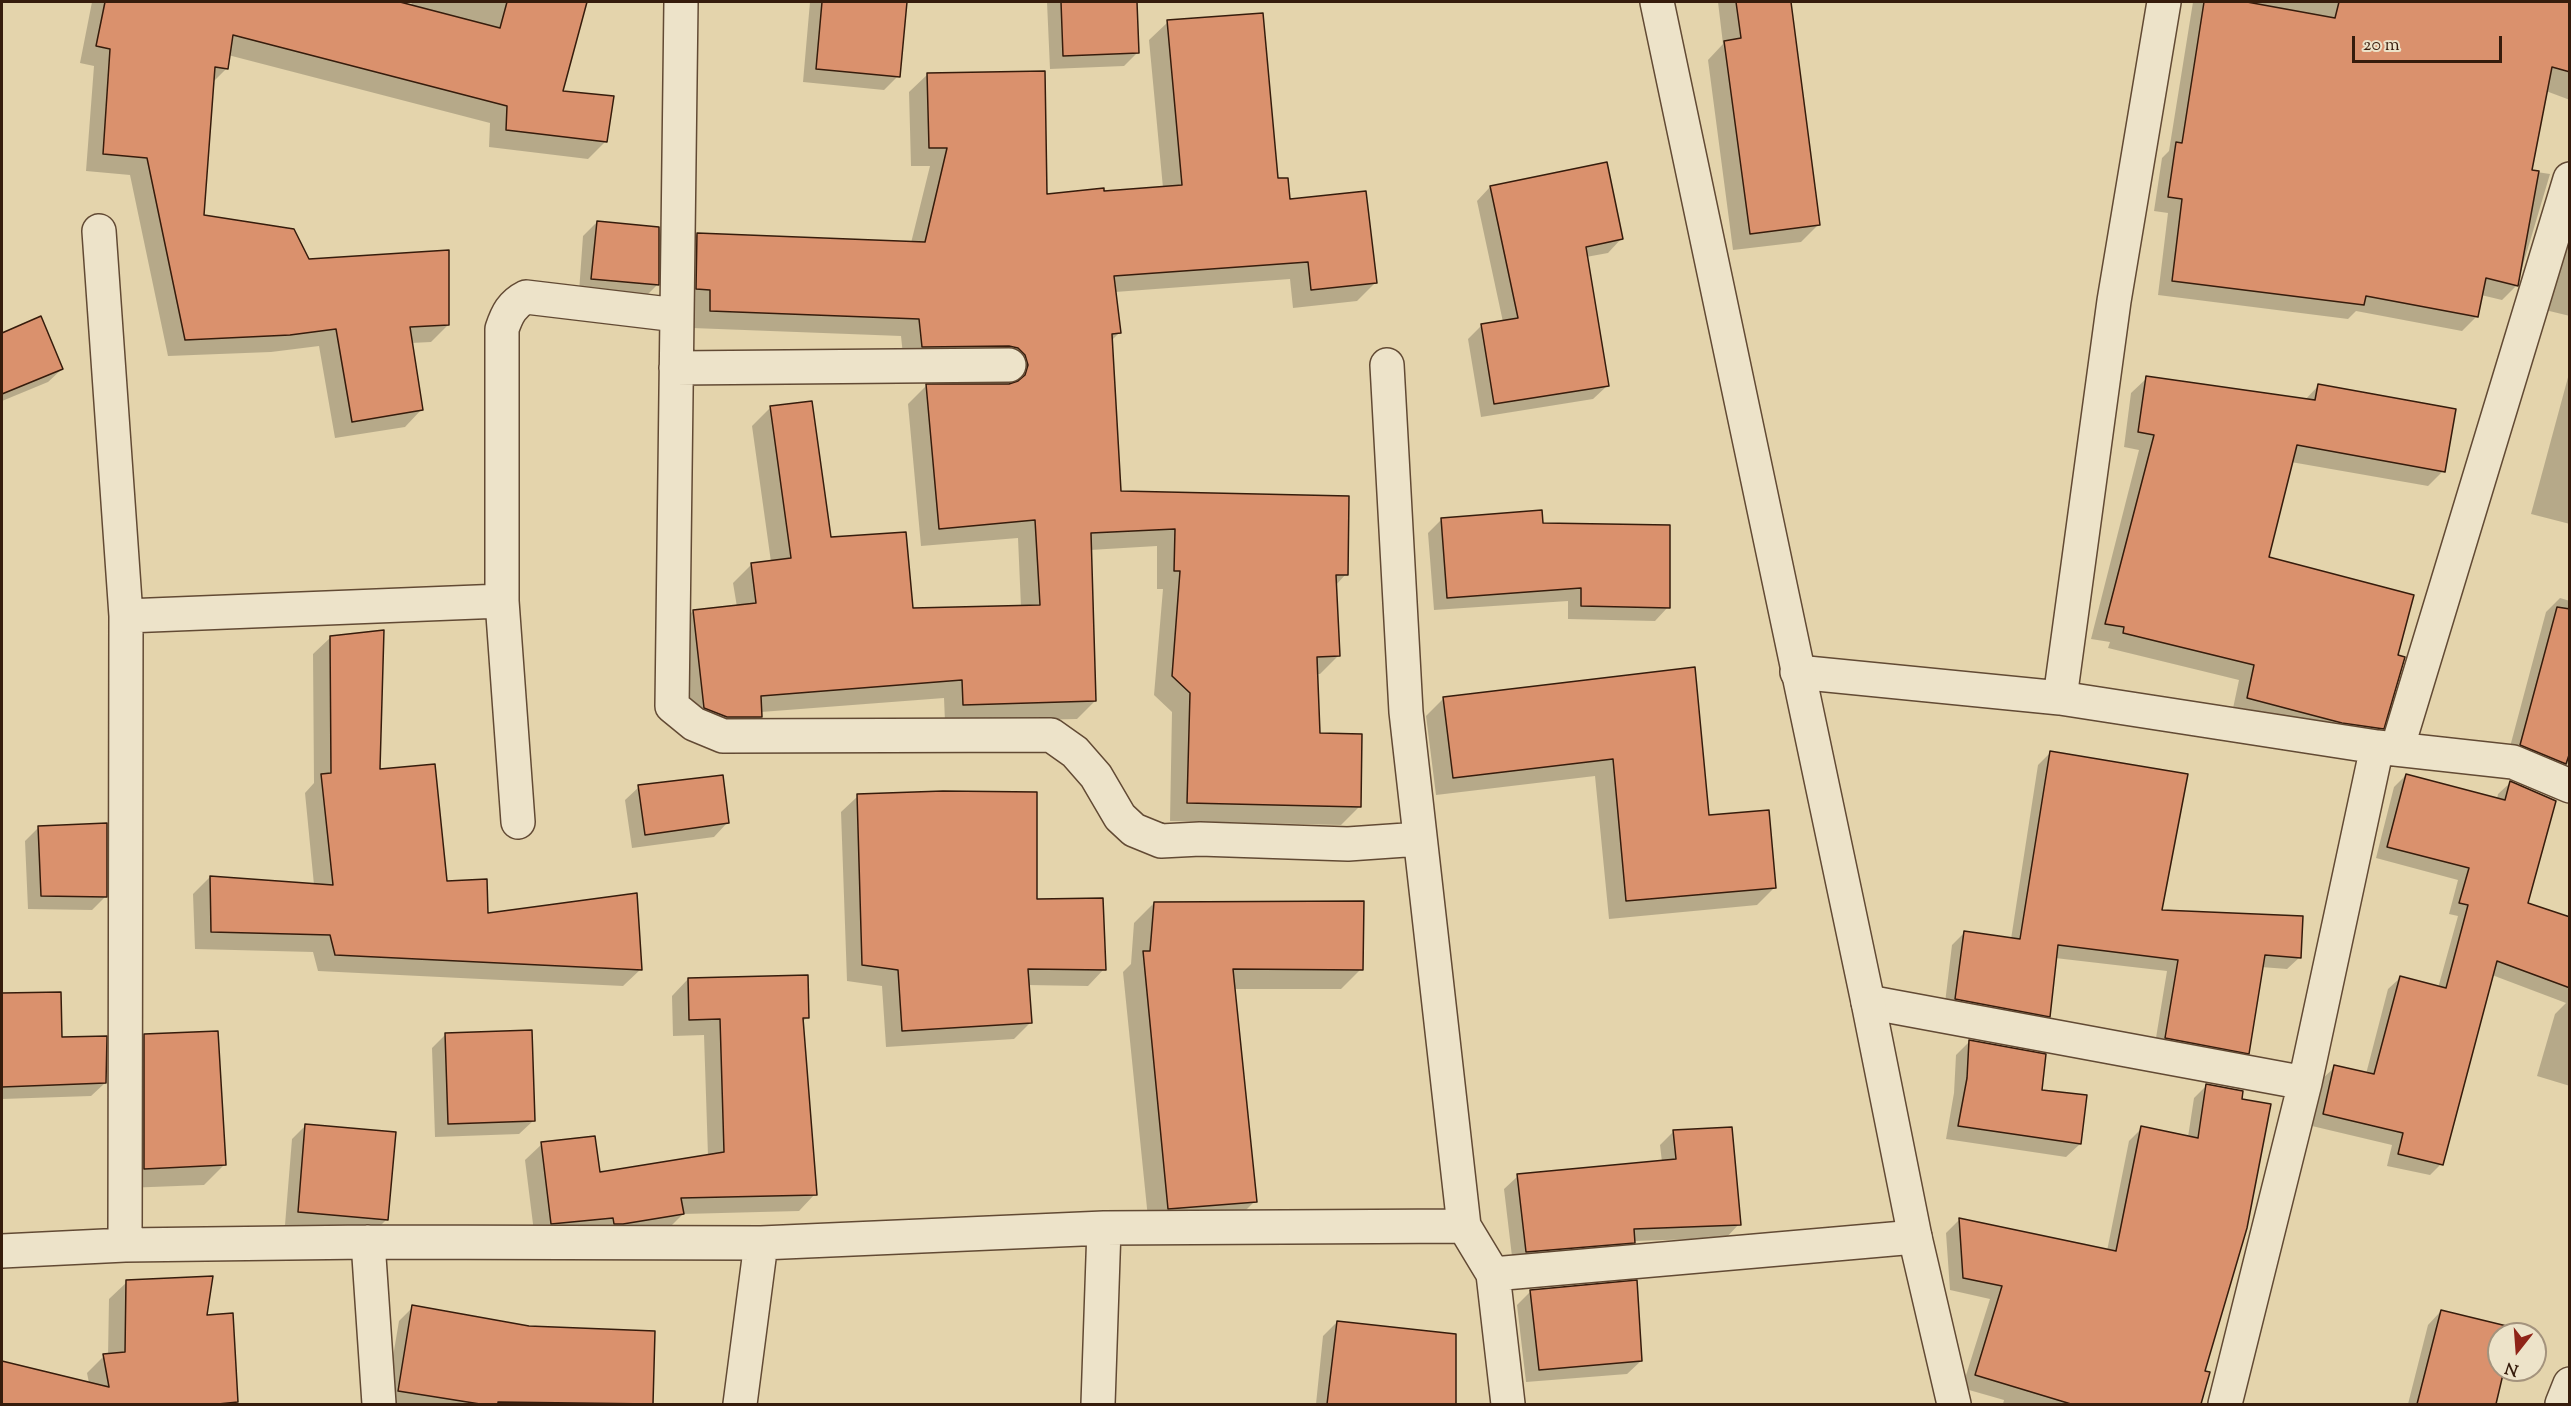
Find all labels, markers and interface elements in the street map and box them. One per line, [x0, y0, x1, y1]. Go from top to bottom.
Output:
scale bar [2355, 24, 2505, 62]
text: 20 m [2363, 33, 2400, 59]
north arrow [2487, 1322, 2547, 1382]
text: N [2503, 1355, 2522, 1381]

